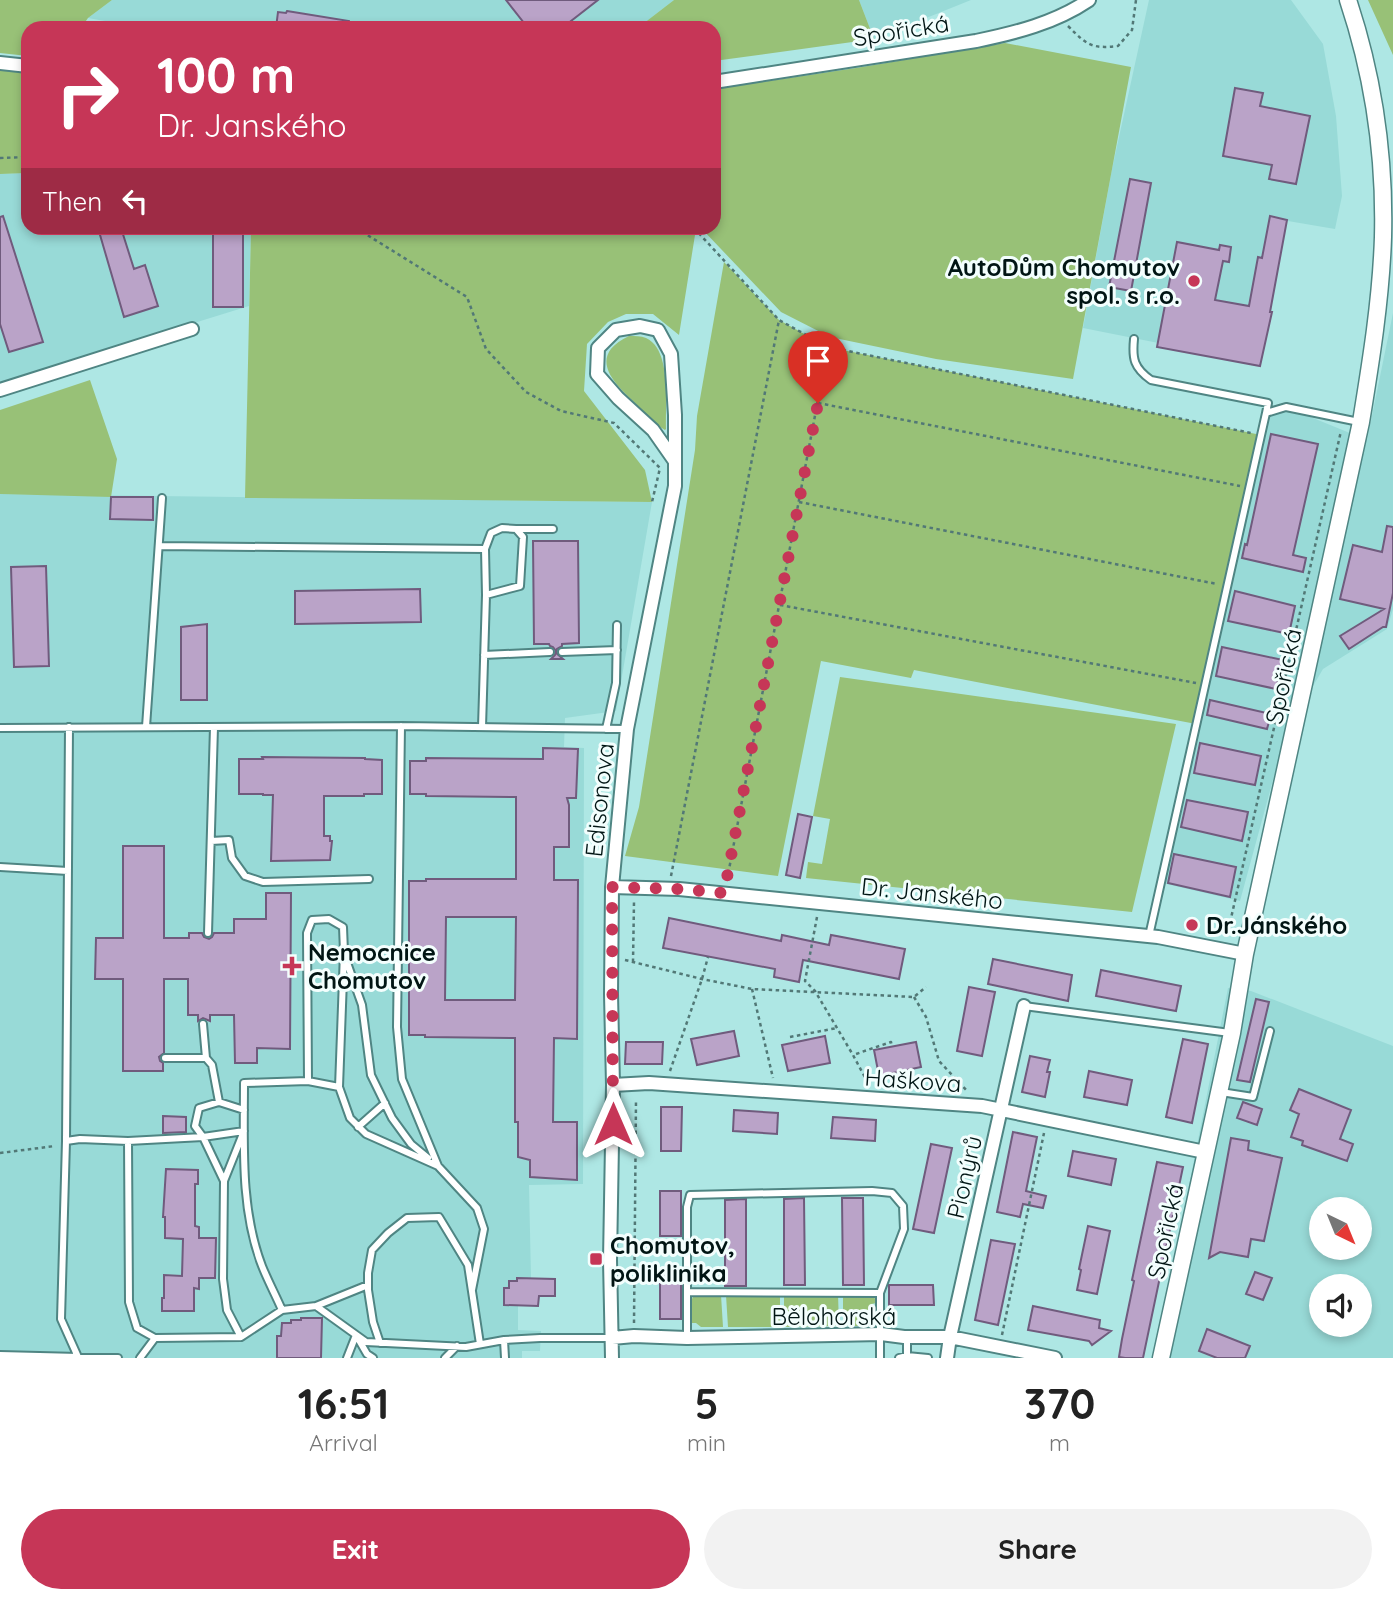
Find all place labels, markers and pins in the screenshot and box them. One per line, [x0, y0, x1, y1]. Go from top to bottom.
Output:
place label: AutoDům Chomutov spol. s r.o. [948, 252, 1180, 310]
marker: AutoDům Chomutov spol. s r.o. [1186, 273, 1202, 289]
pin [788, 331, 848, 403]
place label: Dr.Jánského [1206, 910, 1347, 940]
marker: Dr.Jánského [1184, 917, 1200, 933]
place label: Nemocnice Chomutov [308, 937, 436, 995]
marker: Nemocnice Chomutov [282, 956, 302, 976]
place label: Chomutov, poliklinika [610, 1230, 735, 1288]
marker: Chomutov, poliklinika [588, 1251, 604, 1267]

